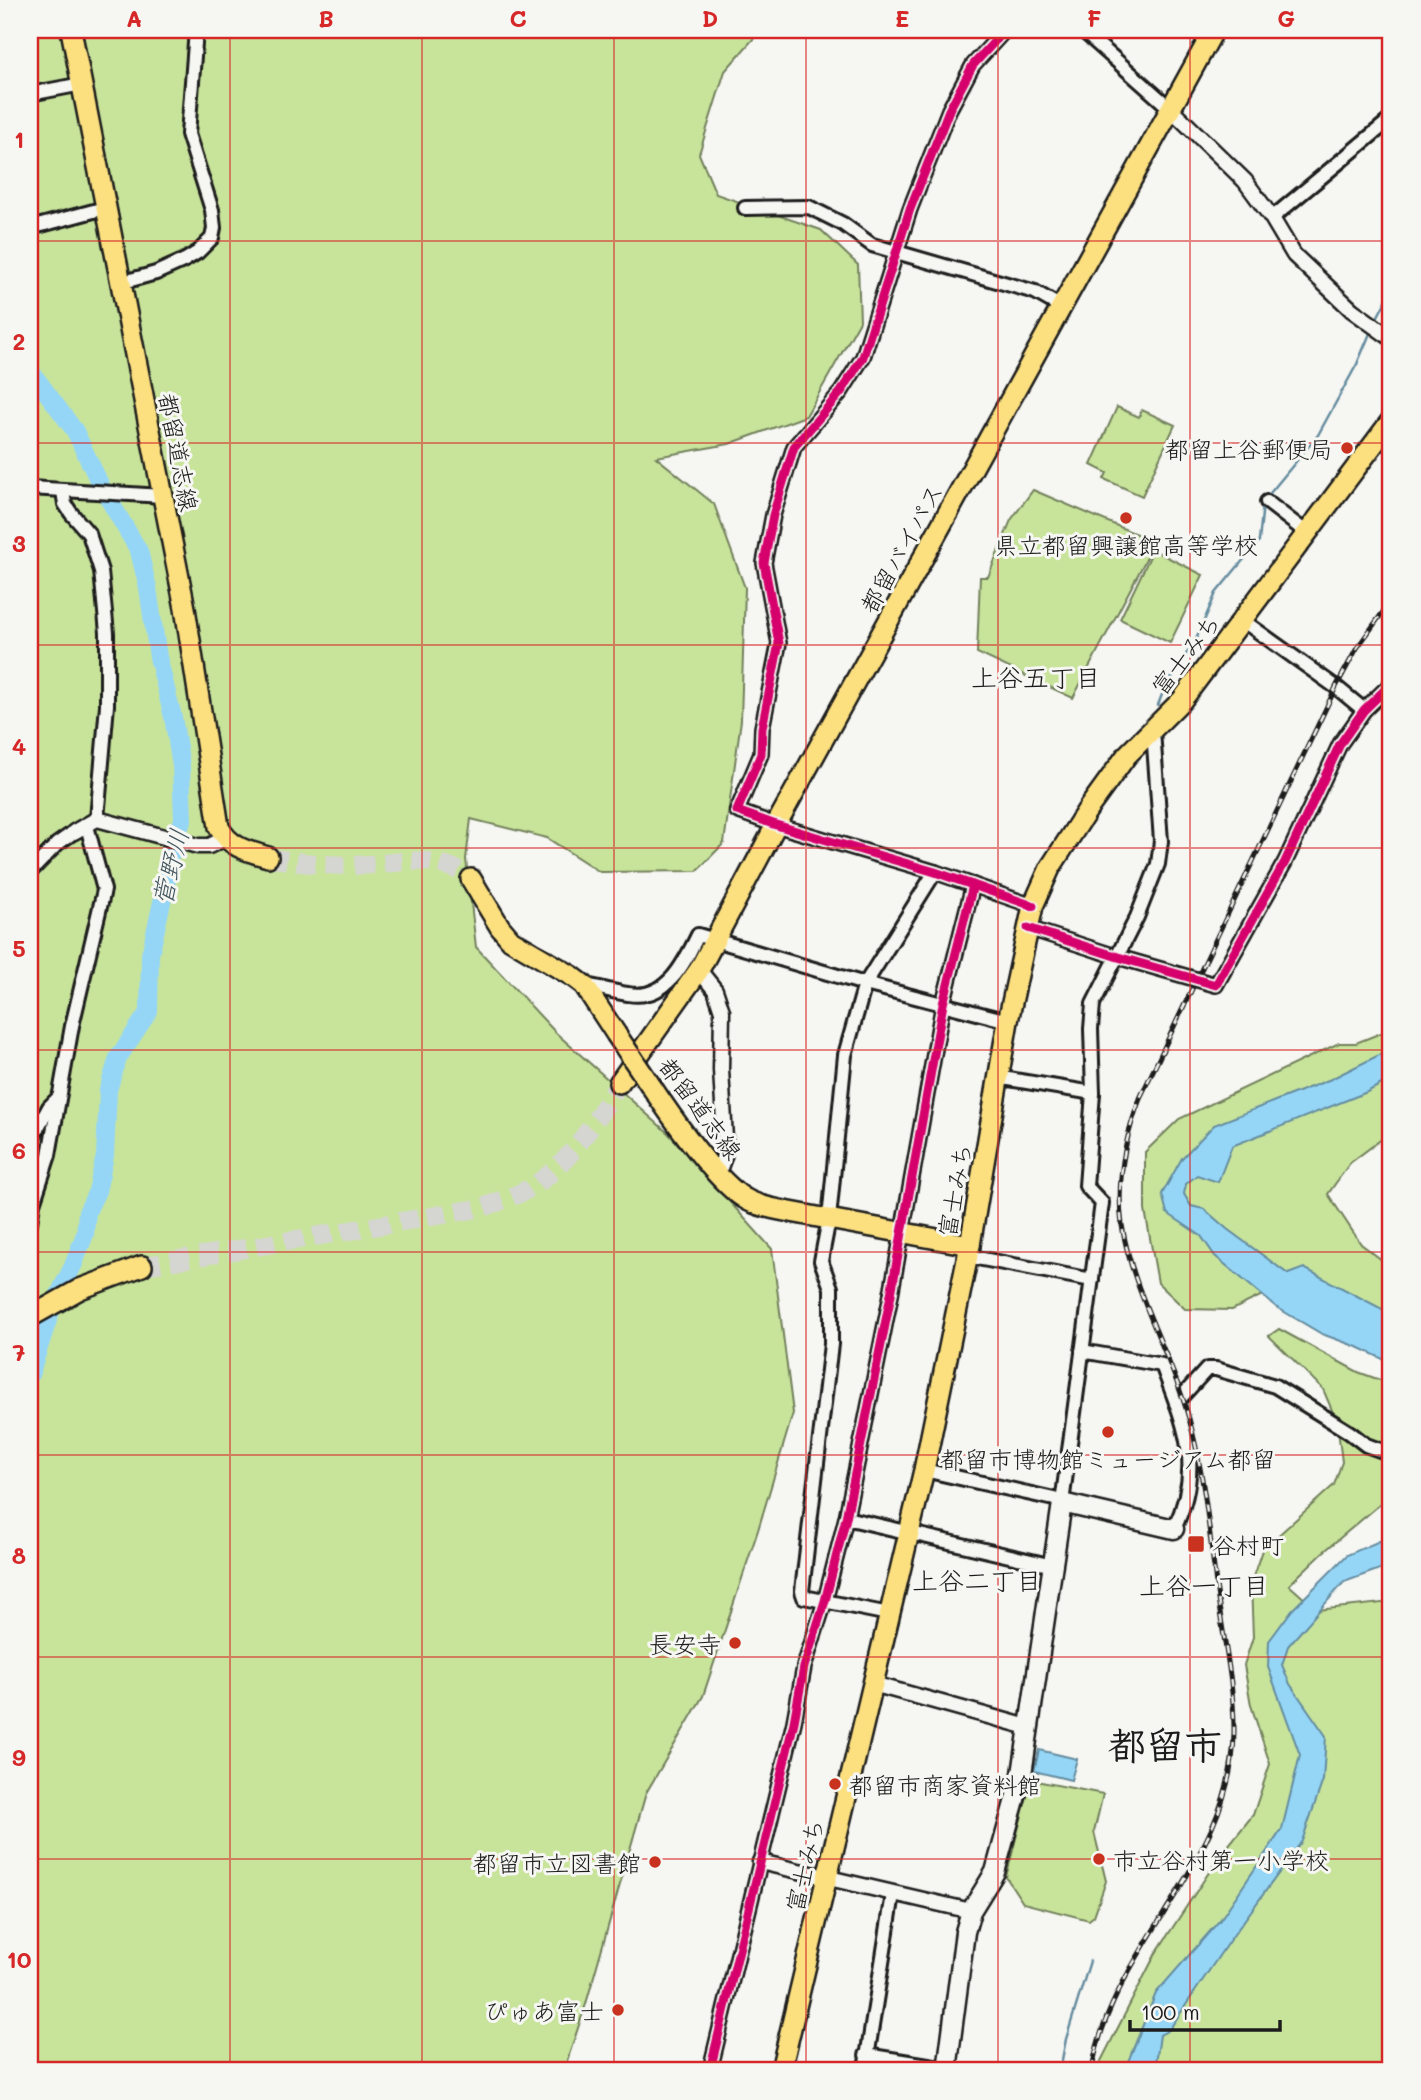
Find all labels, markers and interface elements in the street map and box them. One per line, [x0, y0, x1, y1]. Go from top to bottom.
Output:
text: A [126, 3, 142, 33]
text: B [318, 3, 334, 33]
text: C [509, 3, 527, 33]
text: D [702, 3, 718, 33]
text: E [895, 3, 909, 33]
text: F [1087, 3, 1101, 33]
text: G [1277, 3, 1295, 33]
text: 1 [14, 124, 24, 154]
text: 2 [13, 326, 25, 356]
street label: 都留道志線 [152, 390, 206, 514]
place label: 都留上谷郵便局 [1165, 433, 1333, 464]
marker: 都留上谷郵便局 [1339, 440, 1355, 456]
street label: 都留バイパス [853, 478, 949, 618]
marker: 県立都留興譲館高等学校 [1118, 510, 1134, 526]
text: 3 [12, 528, 26, 558]
place label: 県立都留興譲館高等学校 [994, 529, 1258, 560]
street label: 富士みち [1144, 607, 1226, 701]
district label: 上谷五丁目 [971, 660, 1101, 694]
text: 4 [12, 731, 26, 761]
water label: 菅野川 [144, 825, 196, 909]
text: 5 [12, 933, 26, 963]
street label: 都留道志線 [653, 1051, 749, 1165]
text: 6 [12, 1135, 26, 1165]
street label: 富士みち [930, 1141, 978, 1239]
text: 7 [13, 1337, 26, 1367]
marker: 都留市博物館ミュージアム都留 [1100, 1424, 1116, 1440]
place label: 都留市博物館ミュージアム都留 [940, 1443, 1276, 1474]
place label: 谷村町 [1212, 1529, 1284, 1560]
marker: 谷村町 [1186, 1534, 1206, 1554]
text: 8 [12, 1540, 26, 1570]
district label: 上谷二丁目 [912, 1563, 1042, 1597]
district label: 上谷一丁目 [1139, 1568, 1269, 1602]
place label: 長安寺 [649, 1628, 721, 1659]
marker: 長安寺 [727, 1635, 743, 1651]
district label: 都留市 [1108, 1719, 1222, 1769]
text: 9 [12, 1742, 26, 1772]
place label: 都留市商家資料館 [849, 1769, 1041, 1800]
marker: 都留市商家資料館 [827, 1776, 843, 1792]
street label: 富士みち [778, 1815, 830, 1915]
place label: 市立谷村第一小学校 [1113, 1844, 1329, 1875]
place label: 都留市立図書館 [473, 1847, 641, 1878]
marker: 市立谷村第一小学校 [1091, 1851, 1107, 1867]
marker: 都留市立図書館 [647, 1854, 663, 1870]
text: 10 [7, 1944, 32, 1974]
scale bar [1130, 1988, 1281, 2032]
place label: ぴゅあ富士 [484, 1995, 604, 2026]
text: 100 m [1141, 1998, 1200, 2025]
marker: ぴゅあ富士 [610, 2002, 626, 2018]

